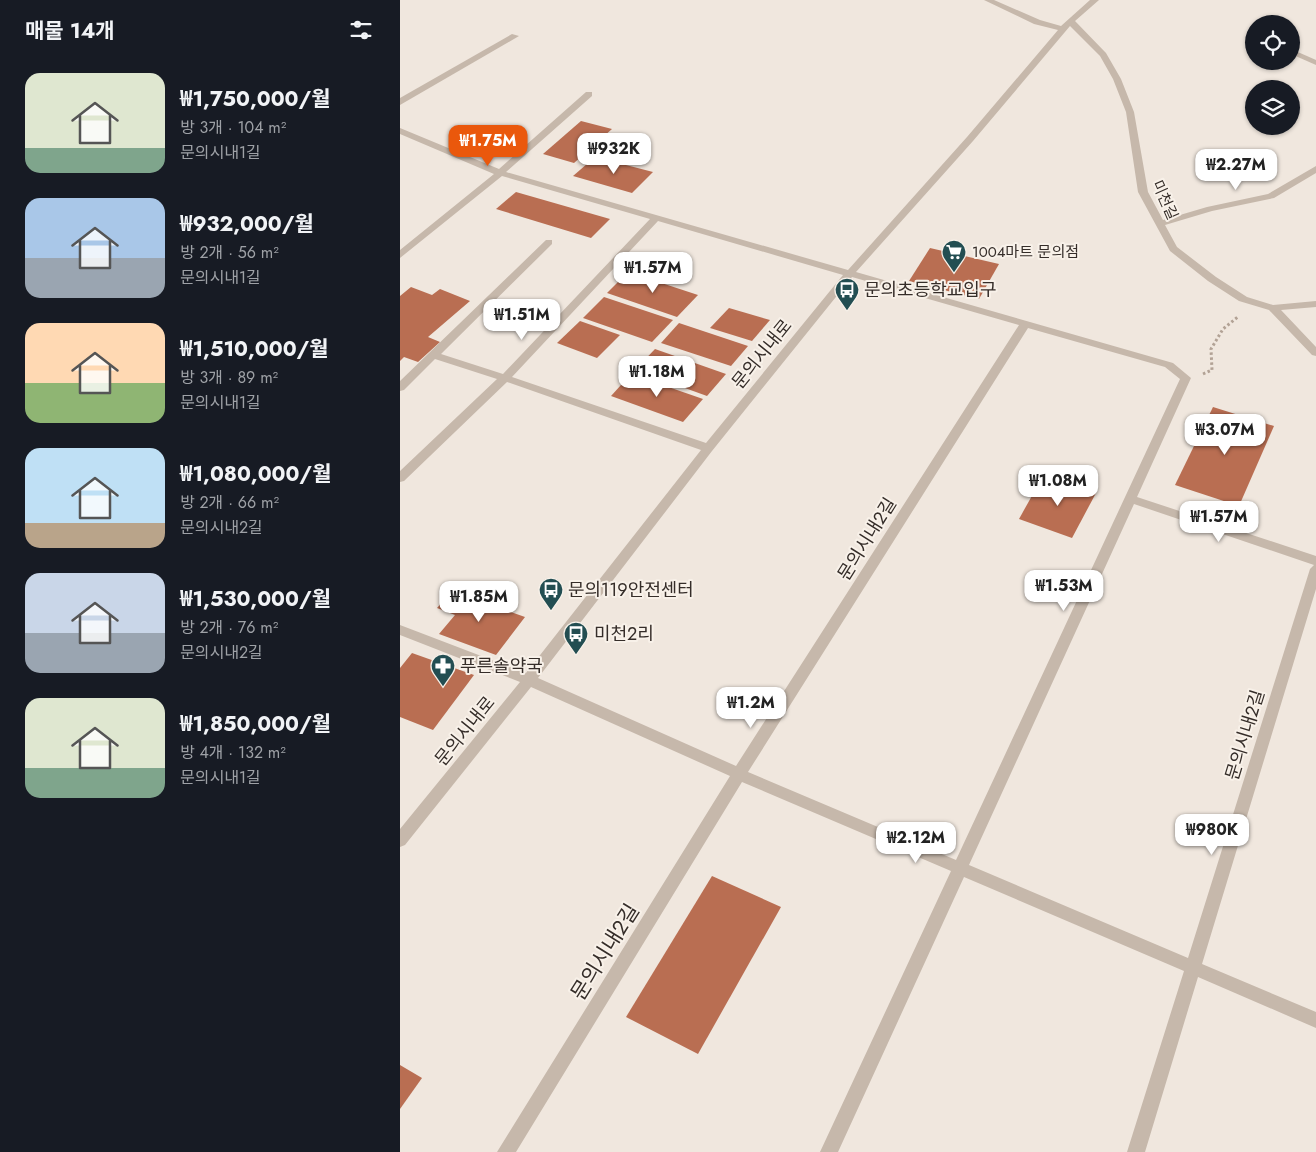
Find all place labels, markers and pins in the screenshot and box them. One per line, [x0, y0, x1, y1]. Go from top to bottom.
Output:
pin: ₩1.75M [447, 124, 529, 167]
pin: ₩932K [579, 132, 649, 175]
pin: ₩2.27M [1195, 148, 1277, 191]
supermarket icon: 1004마트 문의점 [941, 239, 967, 273]
place label: 1004마트 문의점 [972, 241, 1079, 263]
pin: ₩1.57M [612, 252, 694, 294]
bus stop icon: 문의초등학교입구 [834, 277, 860, 311]
place label: 문의초등학교입구 [864, 277, 996, 303]
pin: ₩1.51M [481, 298, 563, 341]
pin: ₩1.18M [616, 356, 698, 398]
pin: ₩3.07M [1184, 414, 1266, 456]
pin: ₩1.08M [1017, 464, 1099, 507]
pin: ₩1.57M [1178, 500, 1260, 543]
pin: ₩1.53M [1023, 570, 1105, 612]
bus stop icon: 문의119안전센터 [538, 577, 564, 611]
place label: 문의119안전센터 [568, 577, 694, 603]
pin: ₩1.85M [438, 580, 520, 623]
bus stop icon: 미천2리 [563, 621, 589, 655]
place label: 미천2리 [594, 621, 654, 647]
pharmacy icon: 푸른솔약국 [430, 653, 456, 687]
place label: 푸른솔약국 [460, 653, 543, 679]
pin: ₩1.2M [716, 686, 786, 729]
pin: ₩980K [1177, 814, 1247, 856]
pin: ₩2.12M [875, 822, 957, 864]

